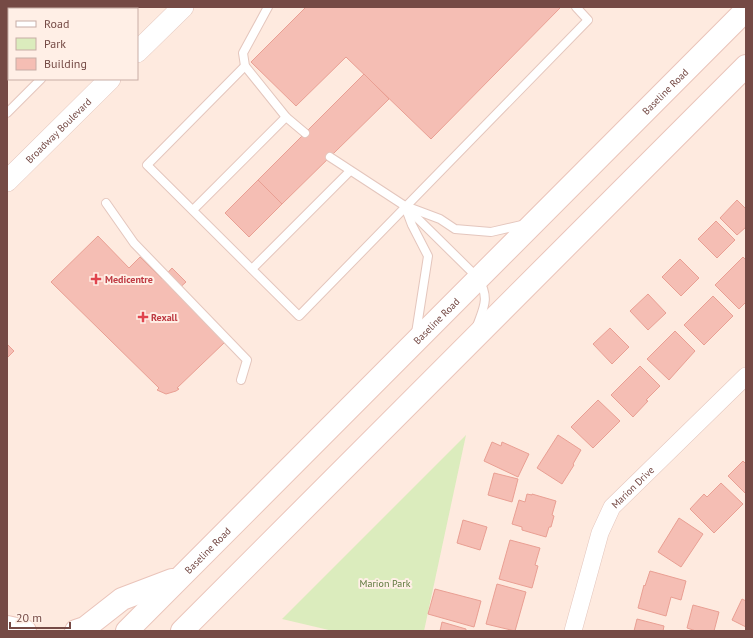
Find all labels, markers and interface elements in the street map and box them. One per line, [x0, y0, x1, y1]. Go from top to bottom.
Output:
legend [8, 8, 138, 80]
text: Road [44, 16, 69, 31]
text: Park [44, 36, 66, 51]
text: Building [44, 56, 87, 71]
street label: Baseline Road [639, 65, 691, 117]
street label: Broadway Boulevard [23, 95, 94, 166]
marker: Medicentre [90, 273, 102, 285]
place label: Medicentre [105, 273, 153, 286]
street label: Baseline Road [410, 295, 462, 347]
place label: Rexall [151, 311, 178, 324]
marker: Rexall [138, 312, 148, 322]
street label: Marion Drive [608, 463, 657, 511]
street label: Baseline Road [182, 524, 233, 576]
park label: Marion Park [360, 577, 411, 590]
scale bar [10, 604, 70, 630]
text: 20 m [16, 610, 42, 625]

